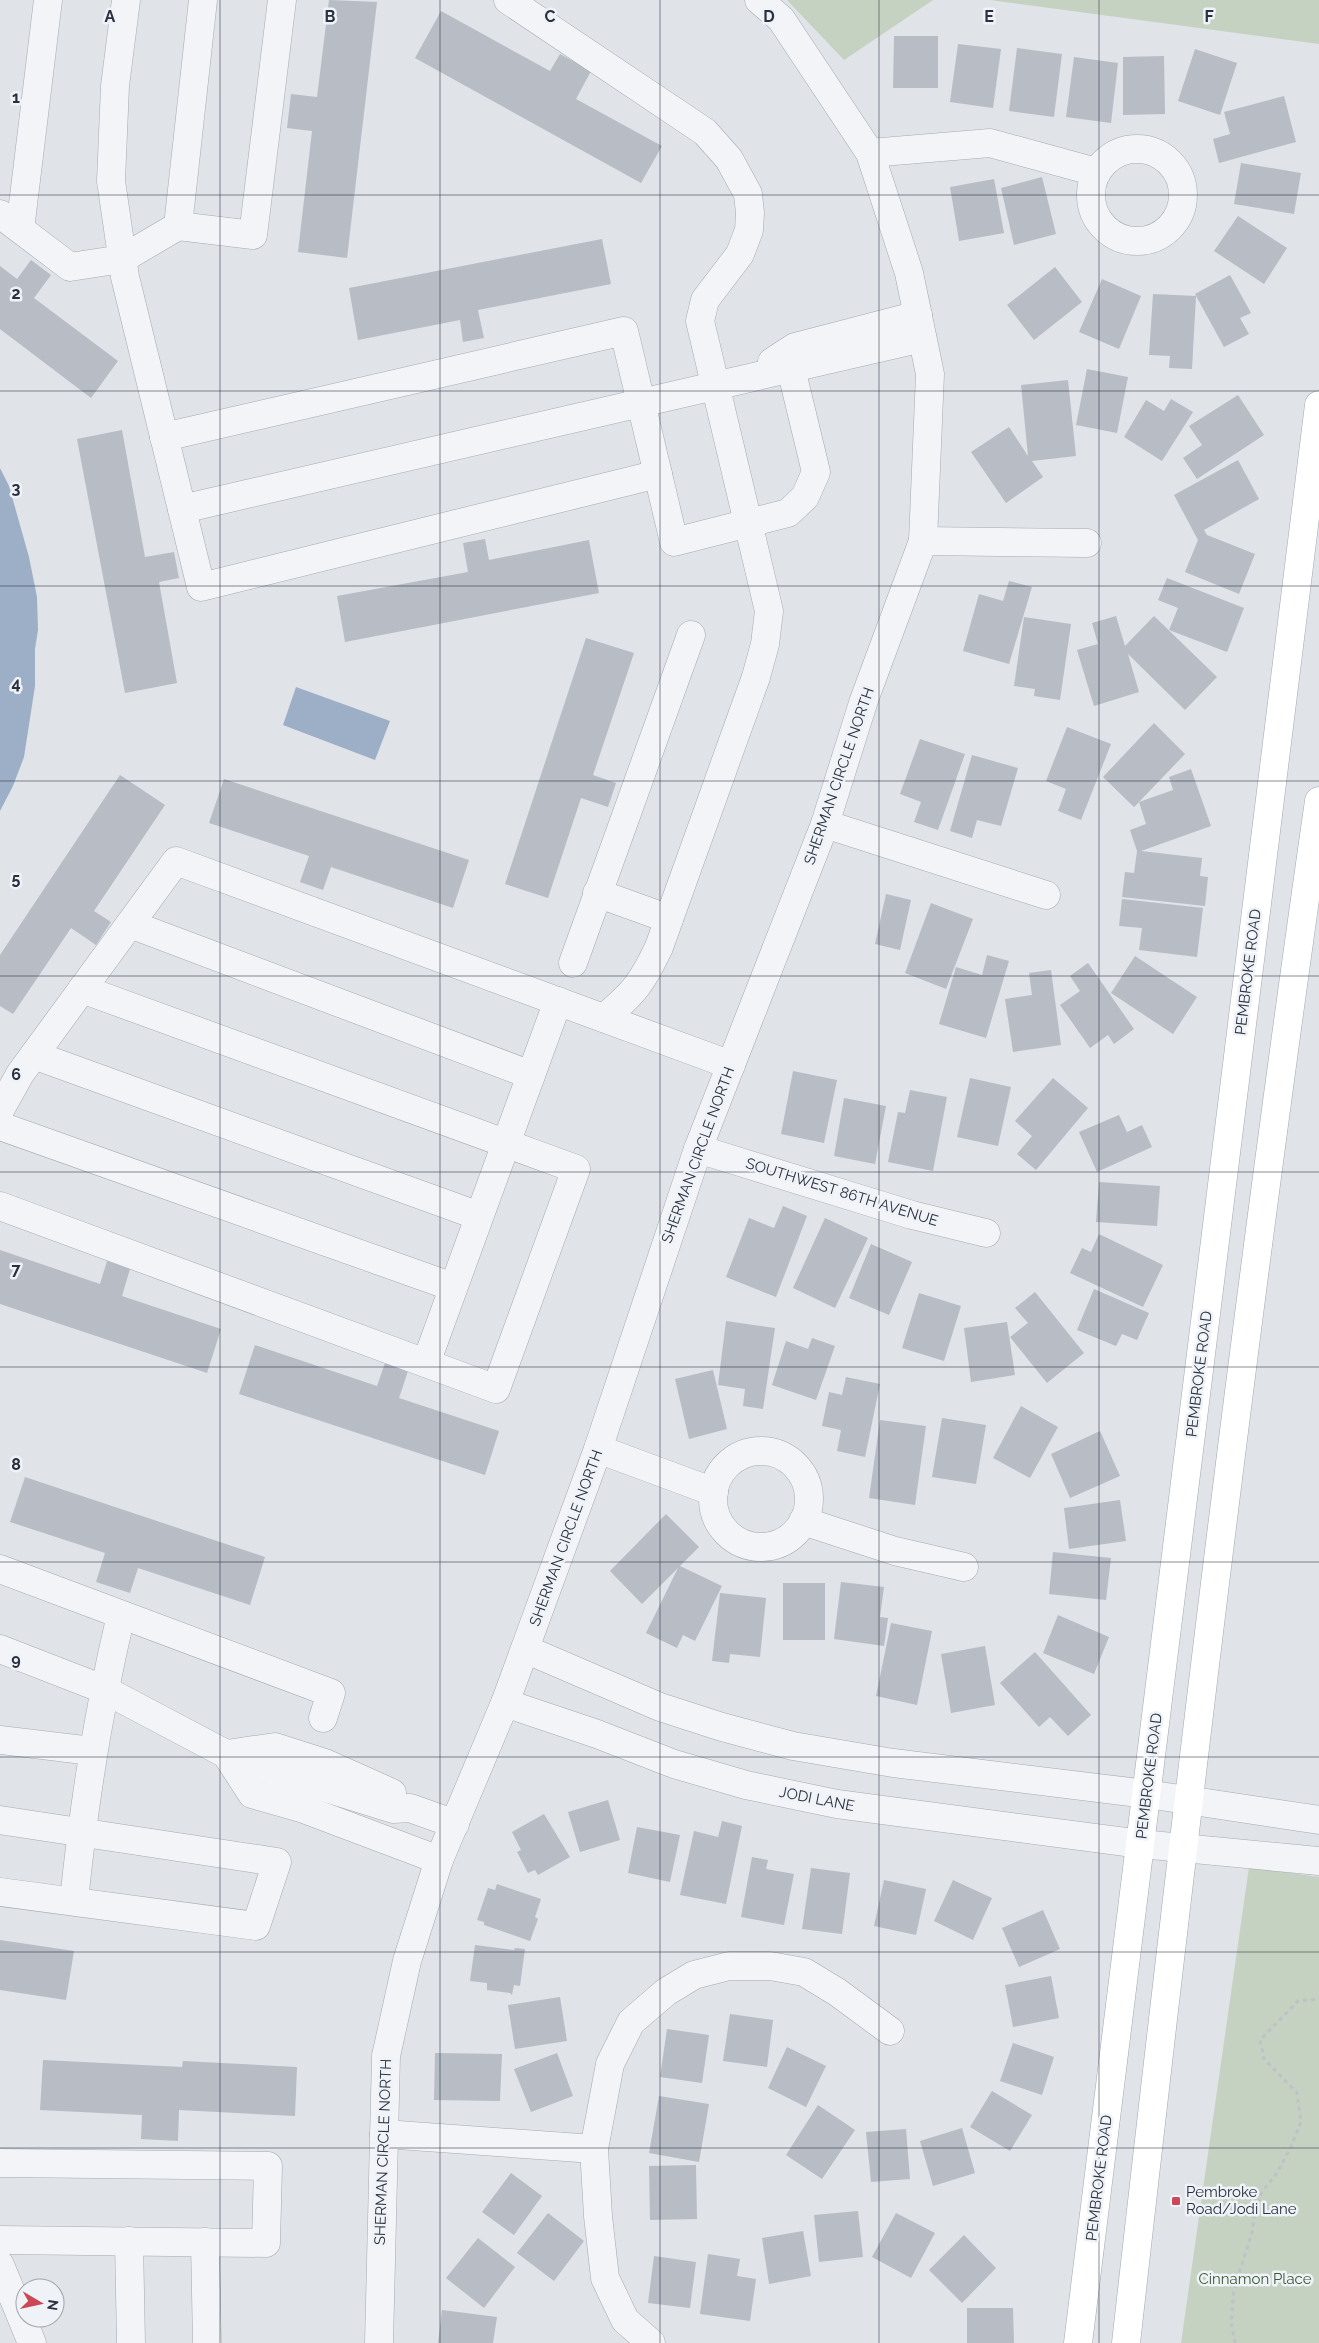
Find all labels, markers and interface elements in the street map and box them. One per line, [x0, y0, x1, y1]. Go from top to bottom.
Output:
text: A [105, 7, 116, 26]
text: B [325, 7, 336, 26]
text: C [545, 7, 556, 26]
text: D [763, 7, 775, 26]
text: E [984, 7, 994, 26]
text: F [1204, 7, 1214, 26]
text: 1 [12, 88, 20, 107]
text: 2 [11, 284, 21, 303]
text: 3 [12, 479, 21, 498]
text: 4 [11, 674, 21, 693]
street label: SHERMAN CIRCLE NORTH [800, 685, 878, 867]
text: 5 [12, 869, 21, 888]
street label: PEMBROKE ROAD [1231, 908, 1265, 1036]
street label: SHERMAN CIRCLE NORTH [658, 1064, 738, 1246]
text: 6 [11, 1065, 21, 1084]
street label: SOUTHWEST 86TH AVENUE [744, 1154, 940, 1230]
text: 7 [12, 1260, 21, 1279]
street label: PEMBROKE ROAD [1182, 1310, 1216, 1438]
street label: SHERMAN CIRCLE NORTH [526, 1447, 606, 1629]
text: 8 [11, 1455, 21, 1474]
text: 9 [11, 1650, 21, 1669]
street label: PEMBROKE ROAD [1132, 1712, 1166, 1840]
street label: JODI LANE [778, 1783, 856, 1815]
street label: SHERMAN CIRCLE NORTH [371, 2059, 395, 2245]
street label: PEMBROKE ROAD [1082, 2114, 1116, 2242]
place label: Pembroke Road/Jodi Lane [1186, 2183, 1297, 2218]
marker: Pembroke Road/Jodi Lane [1170, 2195, 1182, 2207]
park label: Cinnamon Place [1198, 2270, 1312, 2288]
north arrow [15, 2278, 65, 2328]
text: N [44, 2299, 62, 2312]

